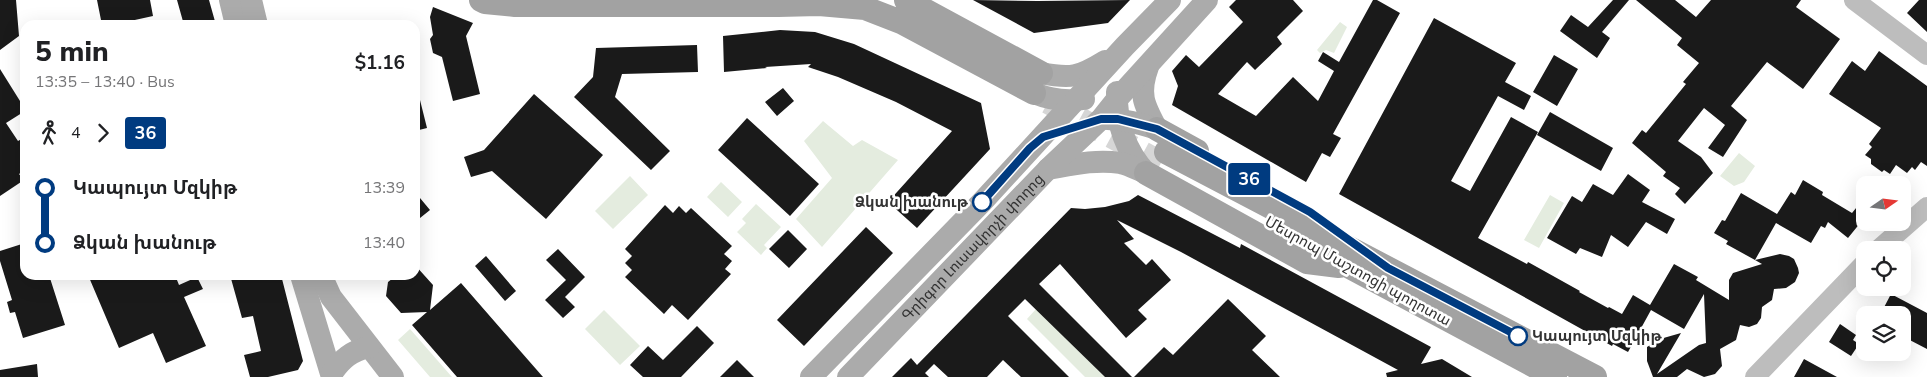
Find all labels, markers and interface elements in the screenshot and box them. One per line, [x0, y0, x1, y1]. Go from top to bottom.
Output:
text: 5 min [35, 33, 109, 71]
text: $1.16 [355, 50, 405, 76]
text: 13:35 – 13:40 · Bus [35, 71, 175, 93]
icon: walk [35, 119, 63, 147]
icon: forward [89, 119, 117, 147]
text: 36 [135, 121, 156, 145]
text: 4 [71, 122, 81, 144]
line badge: 36 [1226, 163, 1272, 195]
text: 36 [1238, 167, 1260, 191]
street label: Գրիգոր Լուսավորչի փողոց [897, 169, 1048, 325]
text: Կապույտ Մզկիթ [73, 175, 237, 201]
north arrow [1856, 176, 1911, 231]
map controls [1856, 176, 1911, 361]
text: 13:39 [363, 177, 405, 199]
place label: Ձկան խանութ [855, 192, 969, 212]
marker: Ձկան խանութ [972, 192, 992, 212]
street label: Մեսրոպ Մաշտոցի պողոտա [1261, 211, 1455, 331]
text: Ձկան խանութ [73, 230, 216, 256]
text: 13:40 [363, 232, 405, 254]
button: locate [1856, 241, 1911, 296]
button: layers [1856, 306, 1911, 361]
marker: Կապույտ Մզկիթ [1508, 326, 1528, 346]
place label: Կապույտ Մզկիթ [1532, 326, 1662, 346]

